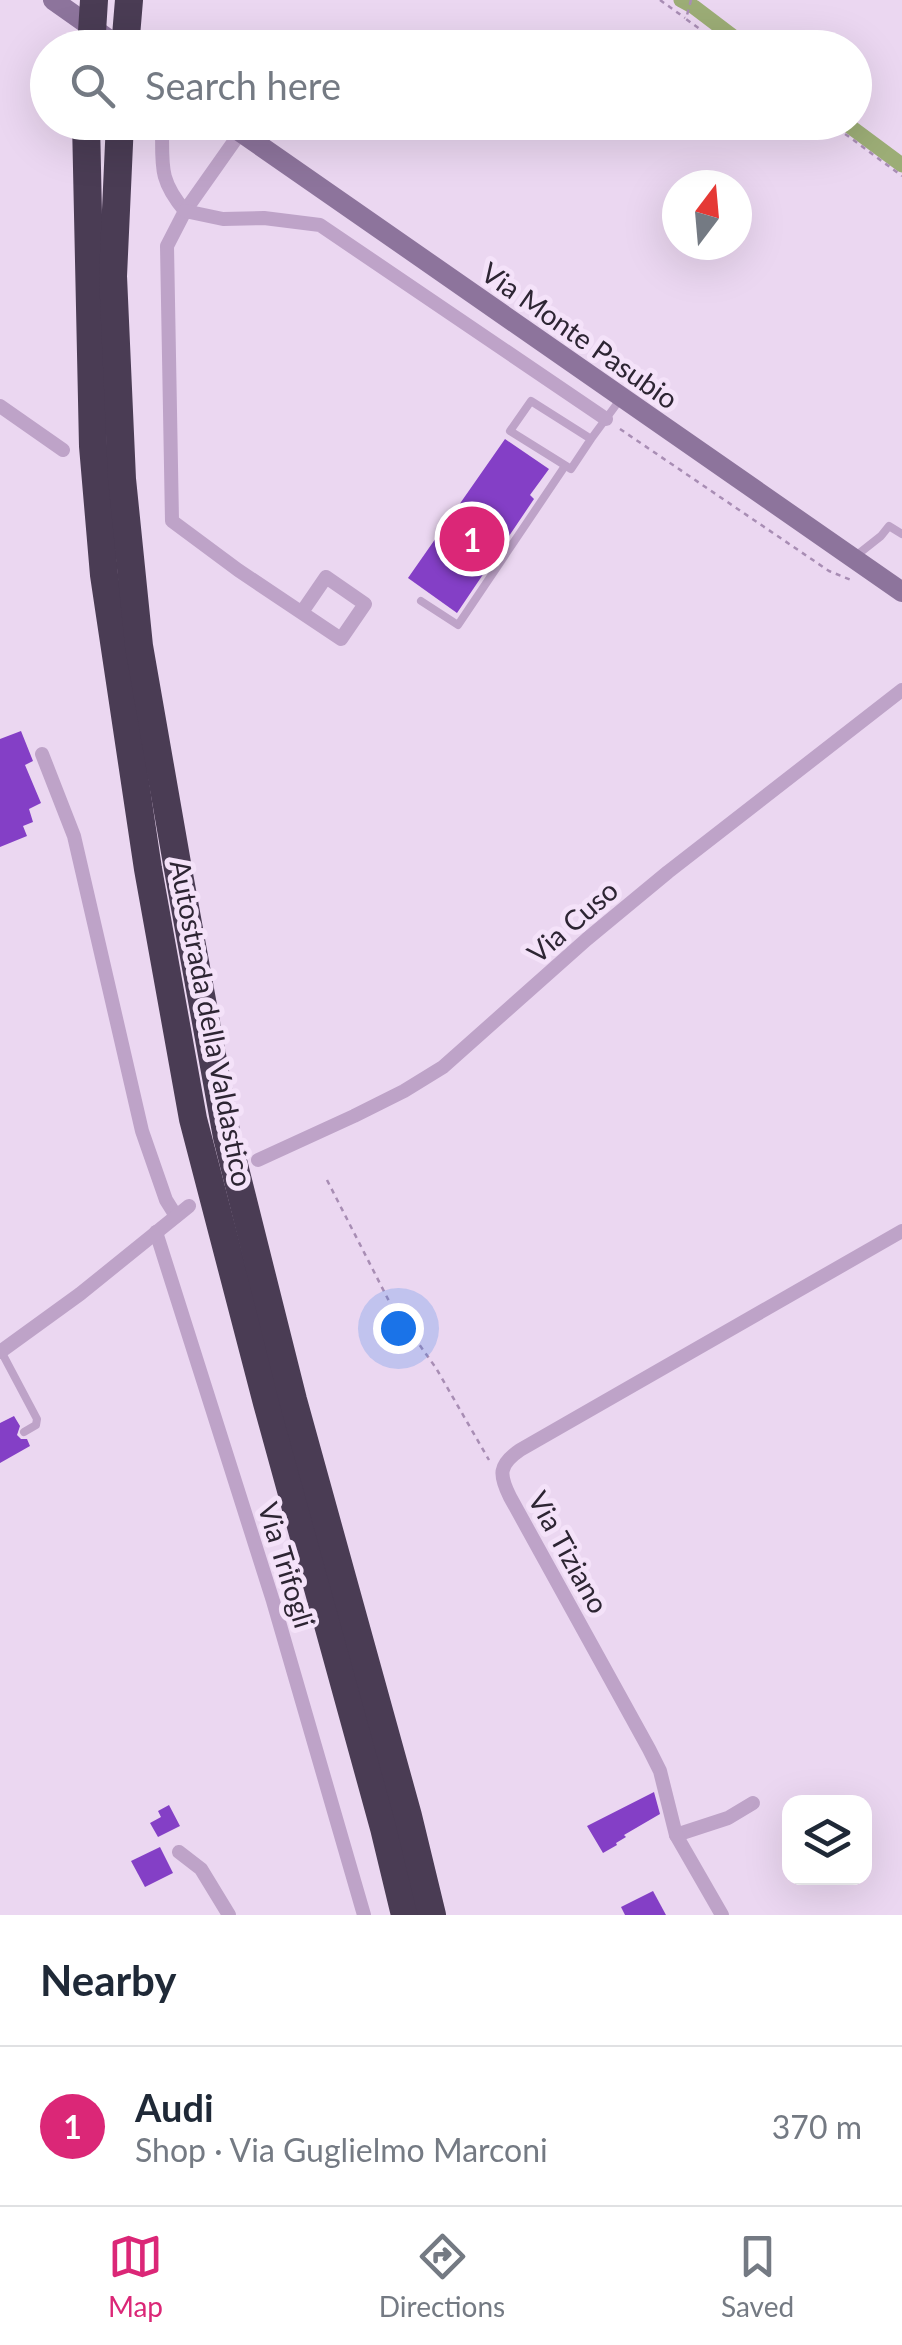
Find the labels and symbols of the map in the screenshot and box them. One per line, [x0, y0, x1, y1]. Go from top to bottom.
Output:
north arrow [662, 170, 752, 260]
street label: Via Monte Pasubio [475, 255, 685, 415]
pin: 1 [440, 502, 504, 576]
street label: Autostrada della Valdastico [164, 857, 260, 1189]
street label: Via Cuso [520, 872, 624, 970]
your location [373, 1303, 424, 1354]
street label: Via Tiziano [522, 1485, 616, 1619]
street label: Via Trifogli [252, 1498, 322, 1632]

